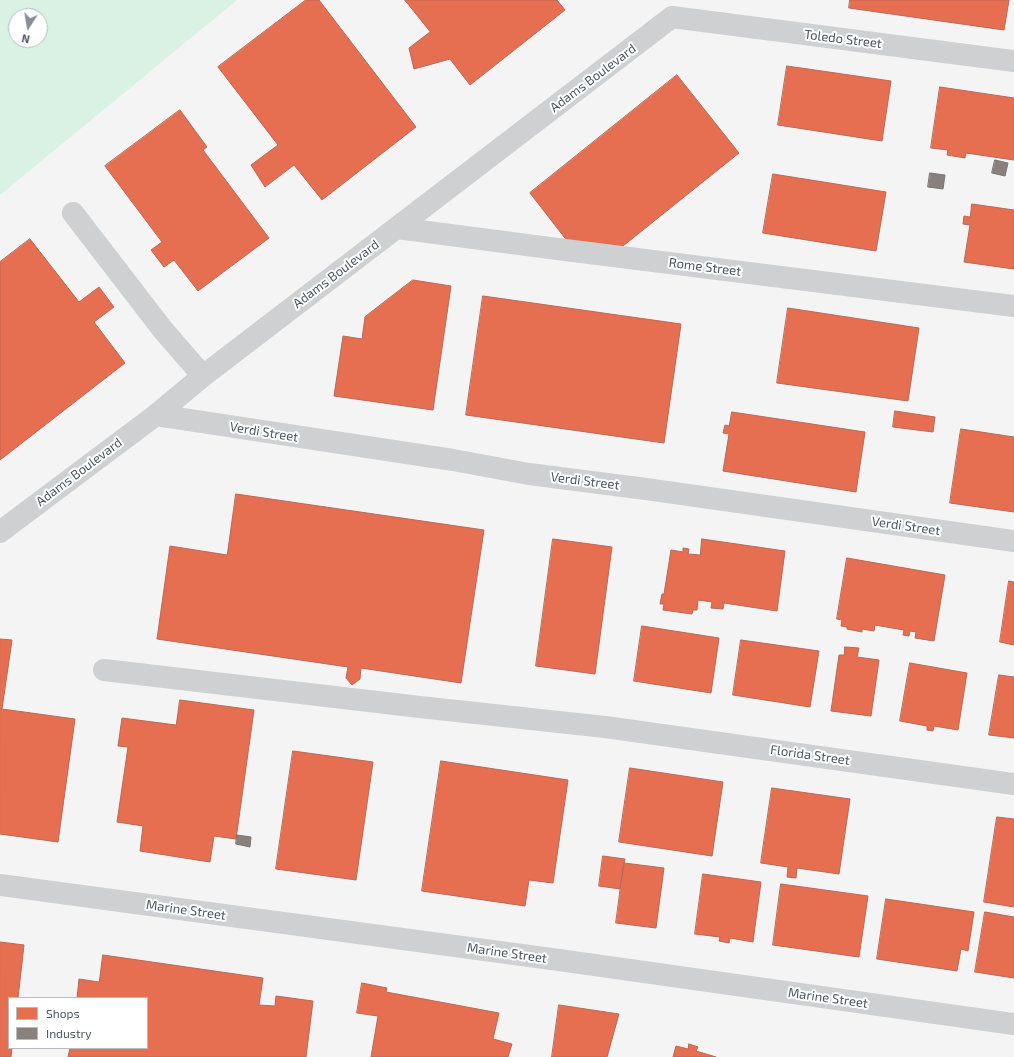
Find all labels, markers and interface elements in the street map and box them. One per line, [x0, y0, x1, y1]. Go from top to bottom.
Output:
north arrow [8, 8, 48, 48]
street label: Toledo Street [803, 26, 883, 52]
text: N [20, 32, 31, 46]
street label: Adams Boulevard [547, 41, 639, 115]
street label: Adams Boulevard [290, 237, 382, 311]
street label: Rome Street [668, 255, 742, 279]
street label: Verdi Street [229, 419, 299, 445]
street label: Adams Boulevard [33, 435, 125, 509]
street label: Verdi Street [550, 469, 620, 493]
street label: Verdi Street [871, 513, 941, 539]
street label: Florida Street [769, 742, 851, 768]
street label: Marine Street [145, 897, 227, 923]
street label: Marine Street [466, 940, 548, 966]
street label: Marine Street [787, 985, 869, 1011]
legend [8, 997, 148, 1049]
text: Shops [46, 1006, 80, 1020]
text: Industry [46, 1026, 92, 1040]

